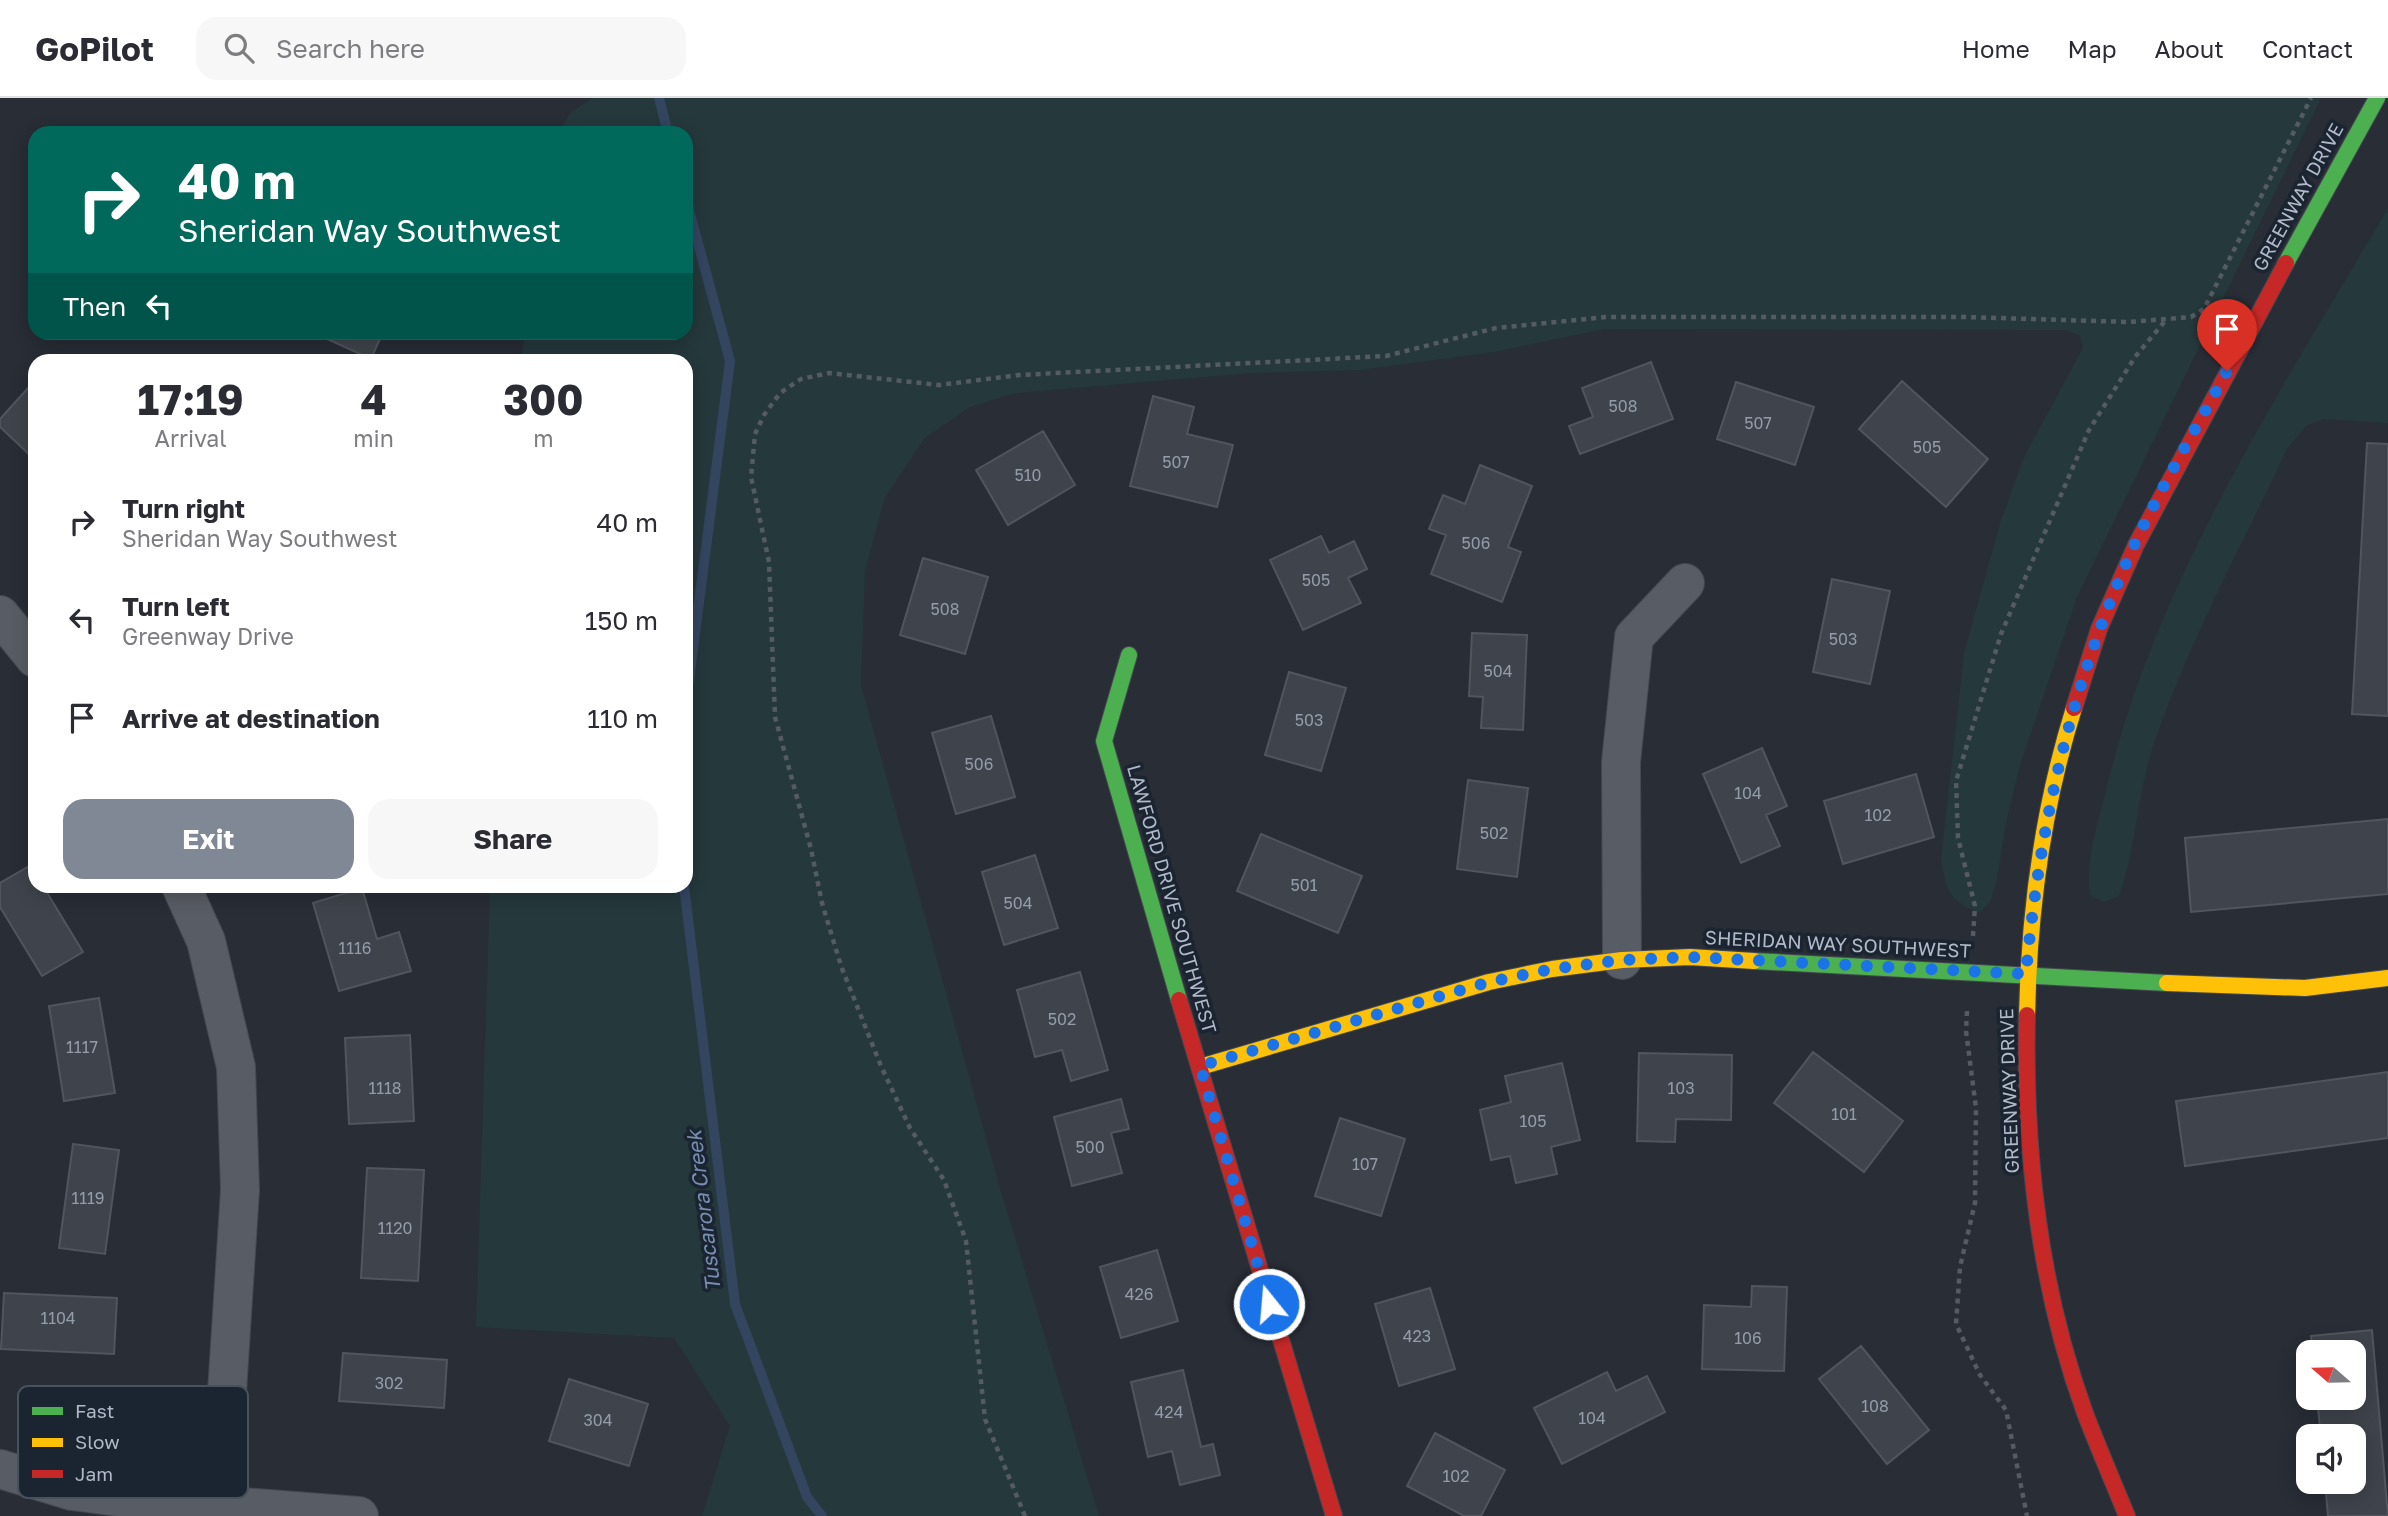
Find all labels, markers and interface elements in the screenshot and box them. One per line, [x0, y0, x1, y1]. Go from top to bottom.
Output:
search box [196, 17, 686, 80]
text: GoPilot [35, 29, 154, 68]
icon: search [220, 29, 258, 67]
text: Search here [276, 33, 425, 64]
text: Home [1962, 34, 2030, 63]
text: Map [2068, 34, 2117, 63]
text: About [2155, 34, 2224, 63]
text: Contact [2262, 34, 2353, 63]
street label: GREENWAY DRIVE [2247, 119, 2348, 275]
text: 40 m [178, 151, 296, 210]
icon: right [63, 154, 154, 245]
text: Sheridan Way Southwest [178, 211, 561, 249]
icon: left [140, 287, 178, 325]
text: Then [63, 291, 126, 322]
pin [2197, 299, 2257, 371]
icon: arrive [2208, 310, 2246, 348]
text: 17:19 [137, 374, 244, 424]
text: 4 [360, 374, 387, 424]
text: 300 [503, 374, 584, 424]
house number: 508 [1609, 396, 1637, 416]
house number: 507 [1744, 413, 1772, 433]
text: Arrival [155, 424, 227, 452]
text: min [353, 424, 394, 452]
text: m [533, 424, 554, 452]
house number: 505 [1913, 437, 1941, 457]
house number: 507 [1162, 452, 1190, 472]
house number: 510 [1015, 465, 1041, 485]
text: Turn right [122, 493, 245, 524]
icon: right [63, 503, 101, 541]
text: 40 m [597, 507, 658, 538]
text: Sheridan Way Southwest [122, 524, 397, 552]
house number: 506 [1462, 533, 1490, 553]
house number: 505 [1302, 570, 1330, 590]
text: Turn left [122, 591, 230, 622]
house number: 508 [931, 599, 959, 619]
icon: left [63, 601, 101, 639]
text: 150 m [585, 605, 658, 636]
text: Greenway Drive [122, 622, 294, 650]
house number: 503 [1829, 629, 1857, 649]
house number: 504 [1484, 661, 1512, 681]
icon: arrive [63, 699, 101, 737]
text: Arrive at destination [122, 703, 380, 734]
text: 110 m [587, 703, 658, 734]
house number: 503 [1295, 710, 1323, 730]
house number: 506 [965, 754, 993, 774]
street label: LAWFORD DRIVE SOUTHWEST [1123, 762, 1222, 1036]
house number: 104 [1734, 783, 1762, 803]
button: Exit [63, 799, 354, 879]
button: Share [368, 799, 658, 879]
house number: 102 [1865, 805, 1891, 825]
house number: 502 [1480, 823, 1508, 843]
house number: 501 [1291, 875, 1318, 895]
house number: 504 [1004, 893, 1032, 913]
street label: SHERIDAN WAY SOUTHWEST [1704, 925, 1972, 962]
house number: 1116 [339, 938, 371, 958]
street label: GREENWAY DRIVE [1994, 1008, 2023, 1174]
house number: 502 [1048, 1009, 1076, 1029]
house number: 1117 [66, 1037, 98, 1057]
house number: 1118 [368, 1078, 402, 1098]
house number: 103 [1667, 1078, 1695, 1098]
house number: 101 [1831, 1104, 1857, 1124]
house number: 105 [1520, 1111, 1546, 1131]
water label: Tuscarora Creek [680, 1127, 726, 1293]
house number: 500 [1075, 1137, 1105, 1157]
house number: 107 [1352, 1154, 1378, 1174]
house number: 1119 [72, 1188, 104, 1208]
house number: 1120 [378, 1218, 412, 1238]
position arrow [1232, 1267, 1306, 1341]
house number: 426 [1125, 1284, 1153, 1304]
house number: 1104 [40, 1308, 76, 1328]
house number: 423 [1403, 1326, 1431, 1346]
house number: 106 [1734, 1328, 1762, 1348]
north arrow [2296, 1340, 2366, 1410]
map controls [2296, 1340, 2366, 1494]
house number: 302 [375, 1373, 403, 1393]
legend [18, 1386, 248, 1498]
house number: 108 [1861, 1396, 1889, 1416]
text: Fast [75, 1399, 114, 1422]
house number: 424 [1155, 1402, 1183, 1422]
house number: 104 [1578, 1408, 1606, 1428]
house number: 304 [583, 1410, 613, 1430]
button: sound [2296, 1424, 2366, 1494]
text: Slow [75, 1430, 120, 1453]
text: Jam [75, 1462, 113, 1485]
house number: 102 [1443, 1466, 1469, 1486]

